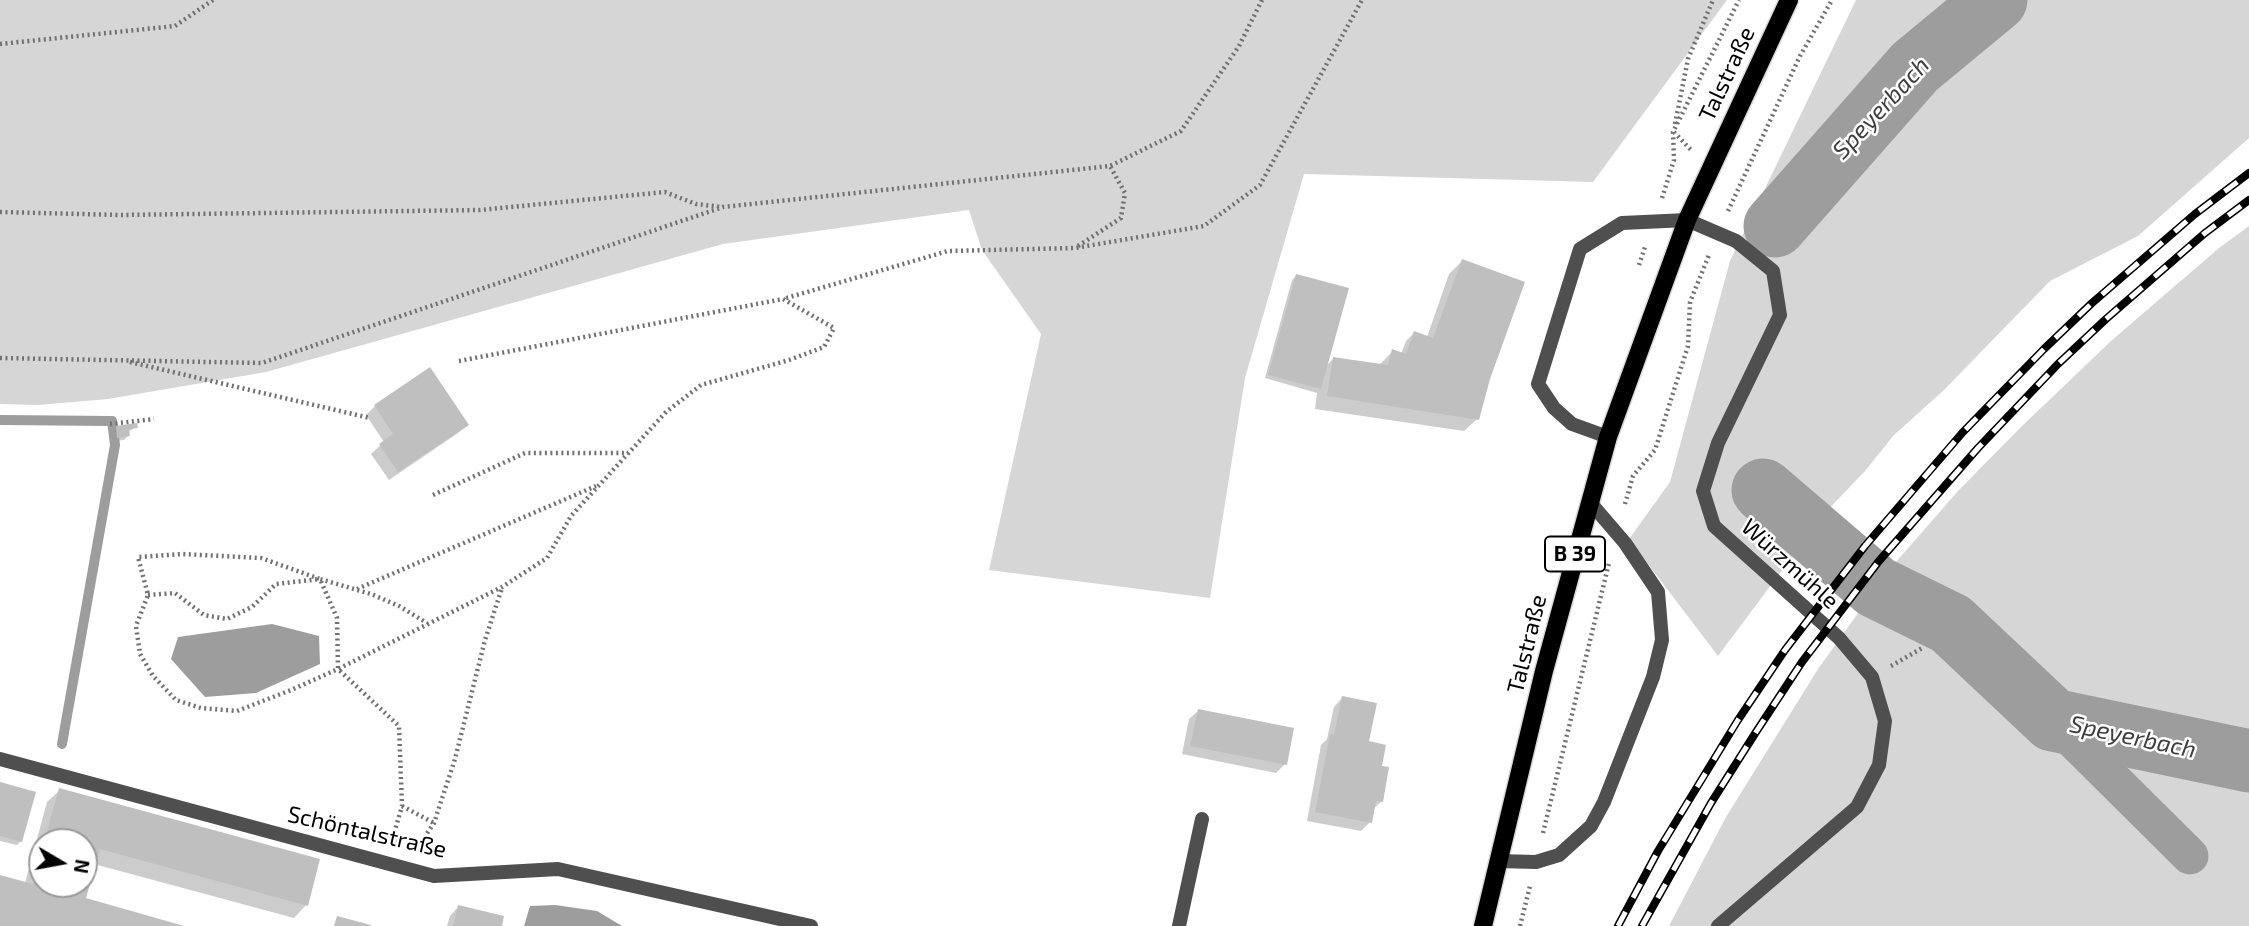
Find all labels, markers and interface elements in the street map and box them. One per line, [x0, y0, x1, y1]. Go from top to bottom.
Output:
street label: Talstraße [1693, 22, 1761, 126]
water label: Speyerbach [1827, 51, 1935, 165]
street label: Würzmühle [1736, 513, 1844, 615]
road number: B 39 [1545, 536, 1605, 572]
street label: Talstraße [1501, 592, 1553, 696]
water label: Speyerbach [2067, 710, 2199, 764]
street label: Schöntalstraße [285, 800, 449, 864]
north arrow [28, 828, 98, 898]
text: N [70, 858, 95, 875]

